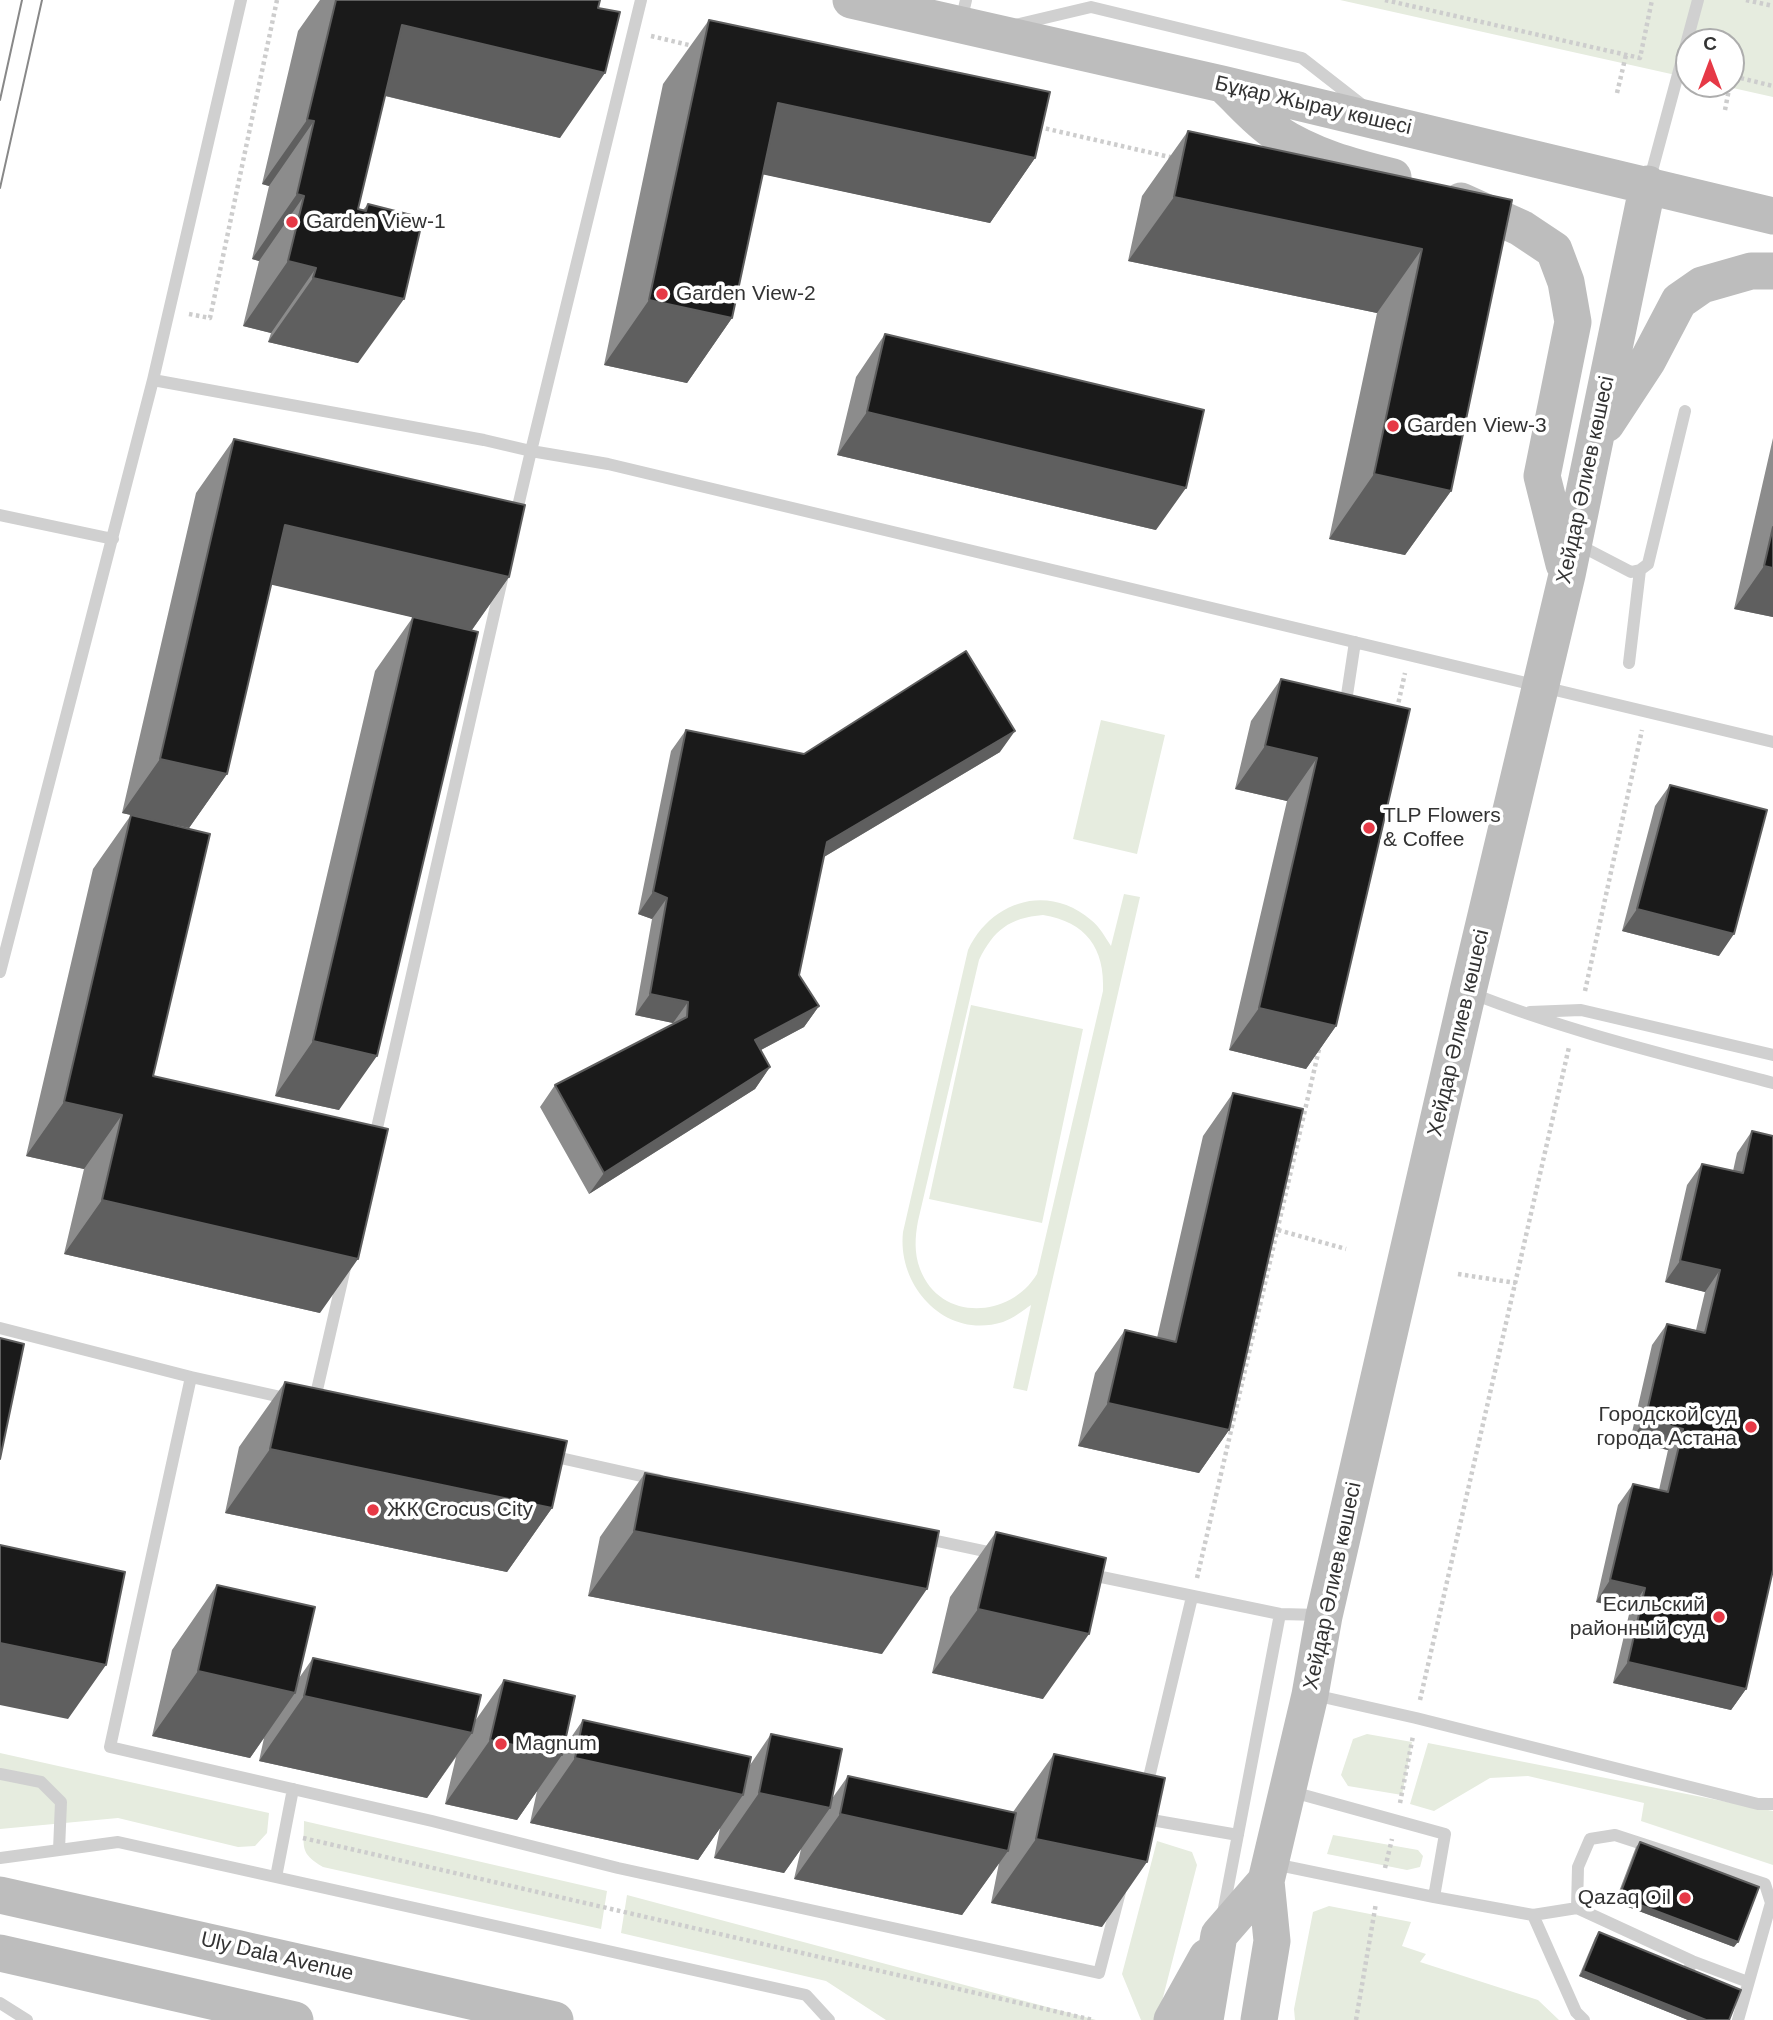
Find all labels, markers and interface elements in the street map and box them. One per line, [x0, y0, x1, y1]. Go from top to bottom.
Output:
north arrow [1675, 28, 1745, 98]
text: С [1703, 33, 1717, 54]
street label: Бұқар Жырау көшесі [1212, 71, 1414, 141]
place label: Garden View-1 [306, 209, 446, 235]
marker: Garden View-1 [284, 214, 300, 230]
place label: Garden View-2 [676, 281, 816, 307]
marker: Garden View-2 [654, 286, 670, 302]
street label: Хейдар Әлиев көшесі [1552, 374, 1620, 586]
place label: Garden View-3 [1407, 413, 1547, 439]
marker: Garden View-3 [1385, 418, 1401, 434]
place label: TLP Flowers & Coffee [1383, 803, 1501, 853]
marker: TLP Flowers & Coffee [1361, 820, 1377, 836]
street label: Хейдар Әлиев көшесі [1423, 927, 1495, 1139]
place label: Городской суд города Астана [1597, 1402, 1737, 1452]
marker: Городской суд города Астана [1743, 1419, 1759, 1435]
street label: Хейдар Әлиев көшесі [1299, 1480, 1367, 1692]
place label: ЖК Crocus City [387, 1497, 533, 1523]
marker: ЖК Crocus City [365, 1502, 381, 1518]
place label: Есильский районный суд [1570, 1592, 1705, 1642]
marker: Есильский районный суд [1711, 1609, 1727, 1625]
place label: Magnum [515, 1731, 597, 1757]
marker: Magnum [493, 1736, 509, 1752]
place label: Qazaq Oil [1578, 1885, 1671, 1911]
marker: Qazaq Oil [1677, 1890, 1693, 1906]
street label: Uly Dala Avenue [198, 1927, 356, 1987]

